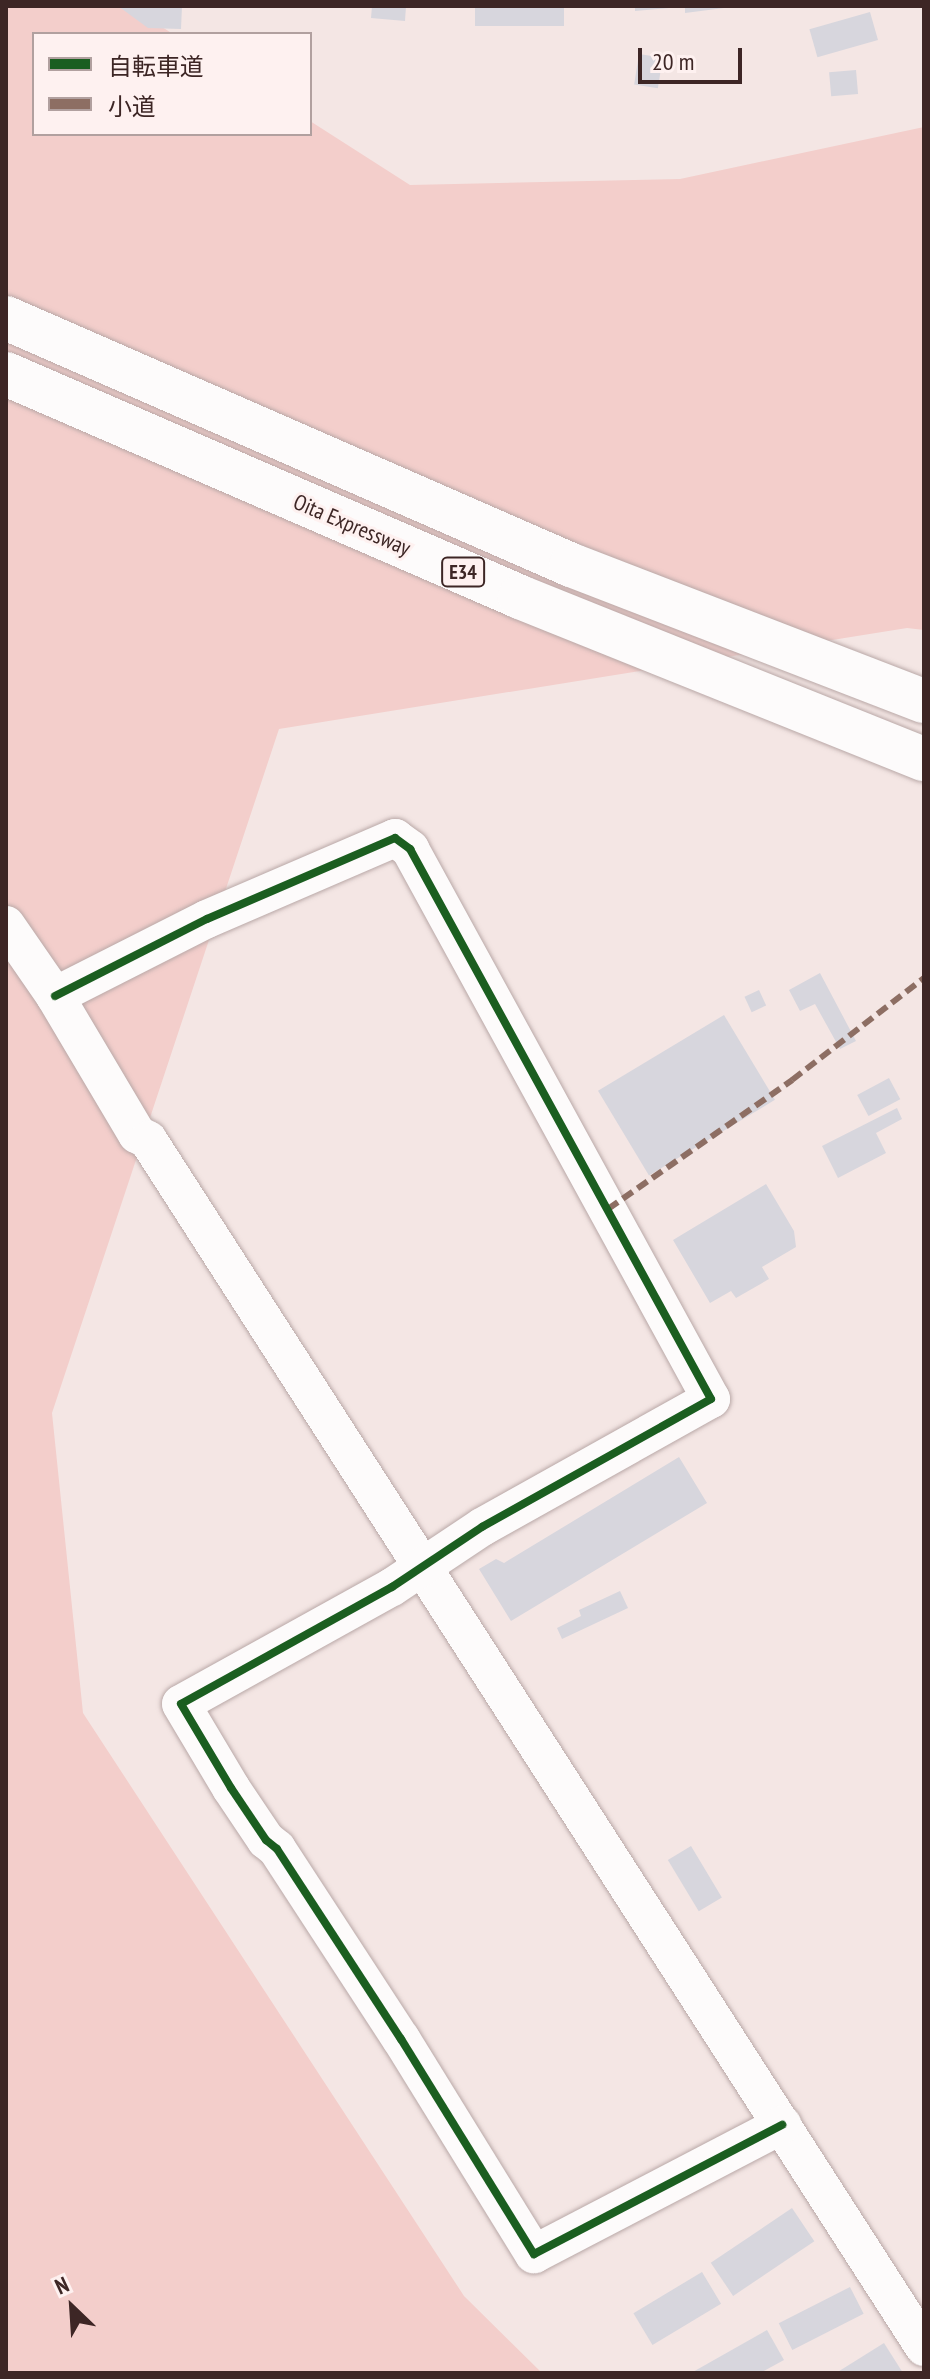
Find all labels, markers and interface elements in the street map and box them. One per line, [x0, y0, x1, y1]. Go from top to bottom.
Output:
legend [32, 32, 312, 136]
scale bar [642, 32, 746, 82]
text: 20 m [652, 46, 694, 77]
text: 自転車道 [108, 51, 204, 82]
text: 小道 [108, 91, 156, 122]
street label: Oita Expressway [290, 489, 414, 561]
road number: E34 [441, 556, 485, 588]
north arrow [32, 2267, 112, 2347]
text: N [51, 2270, 73, 2300]

